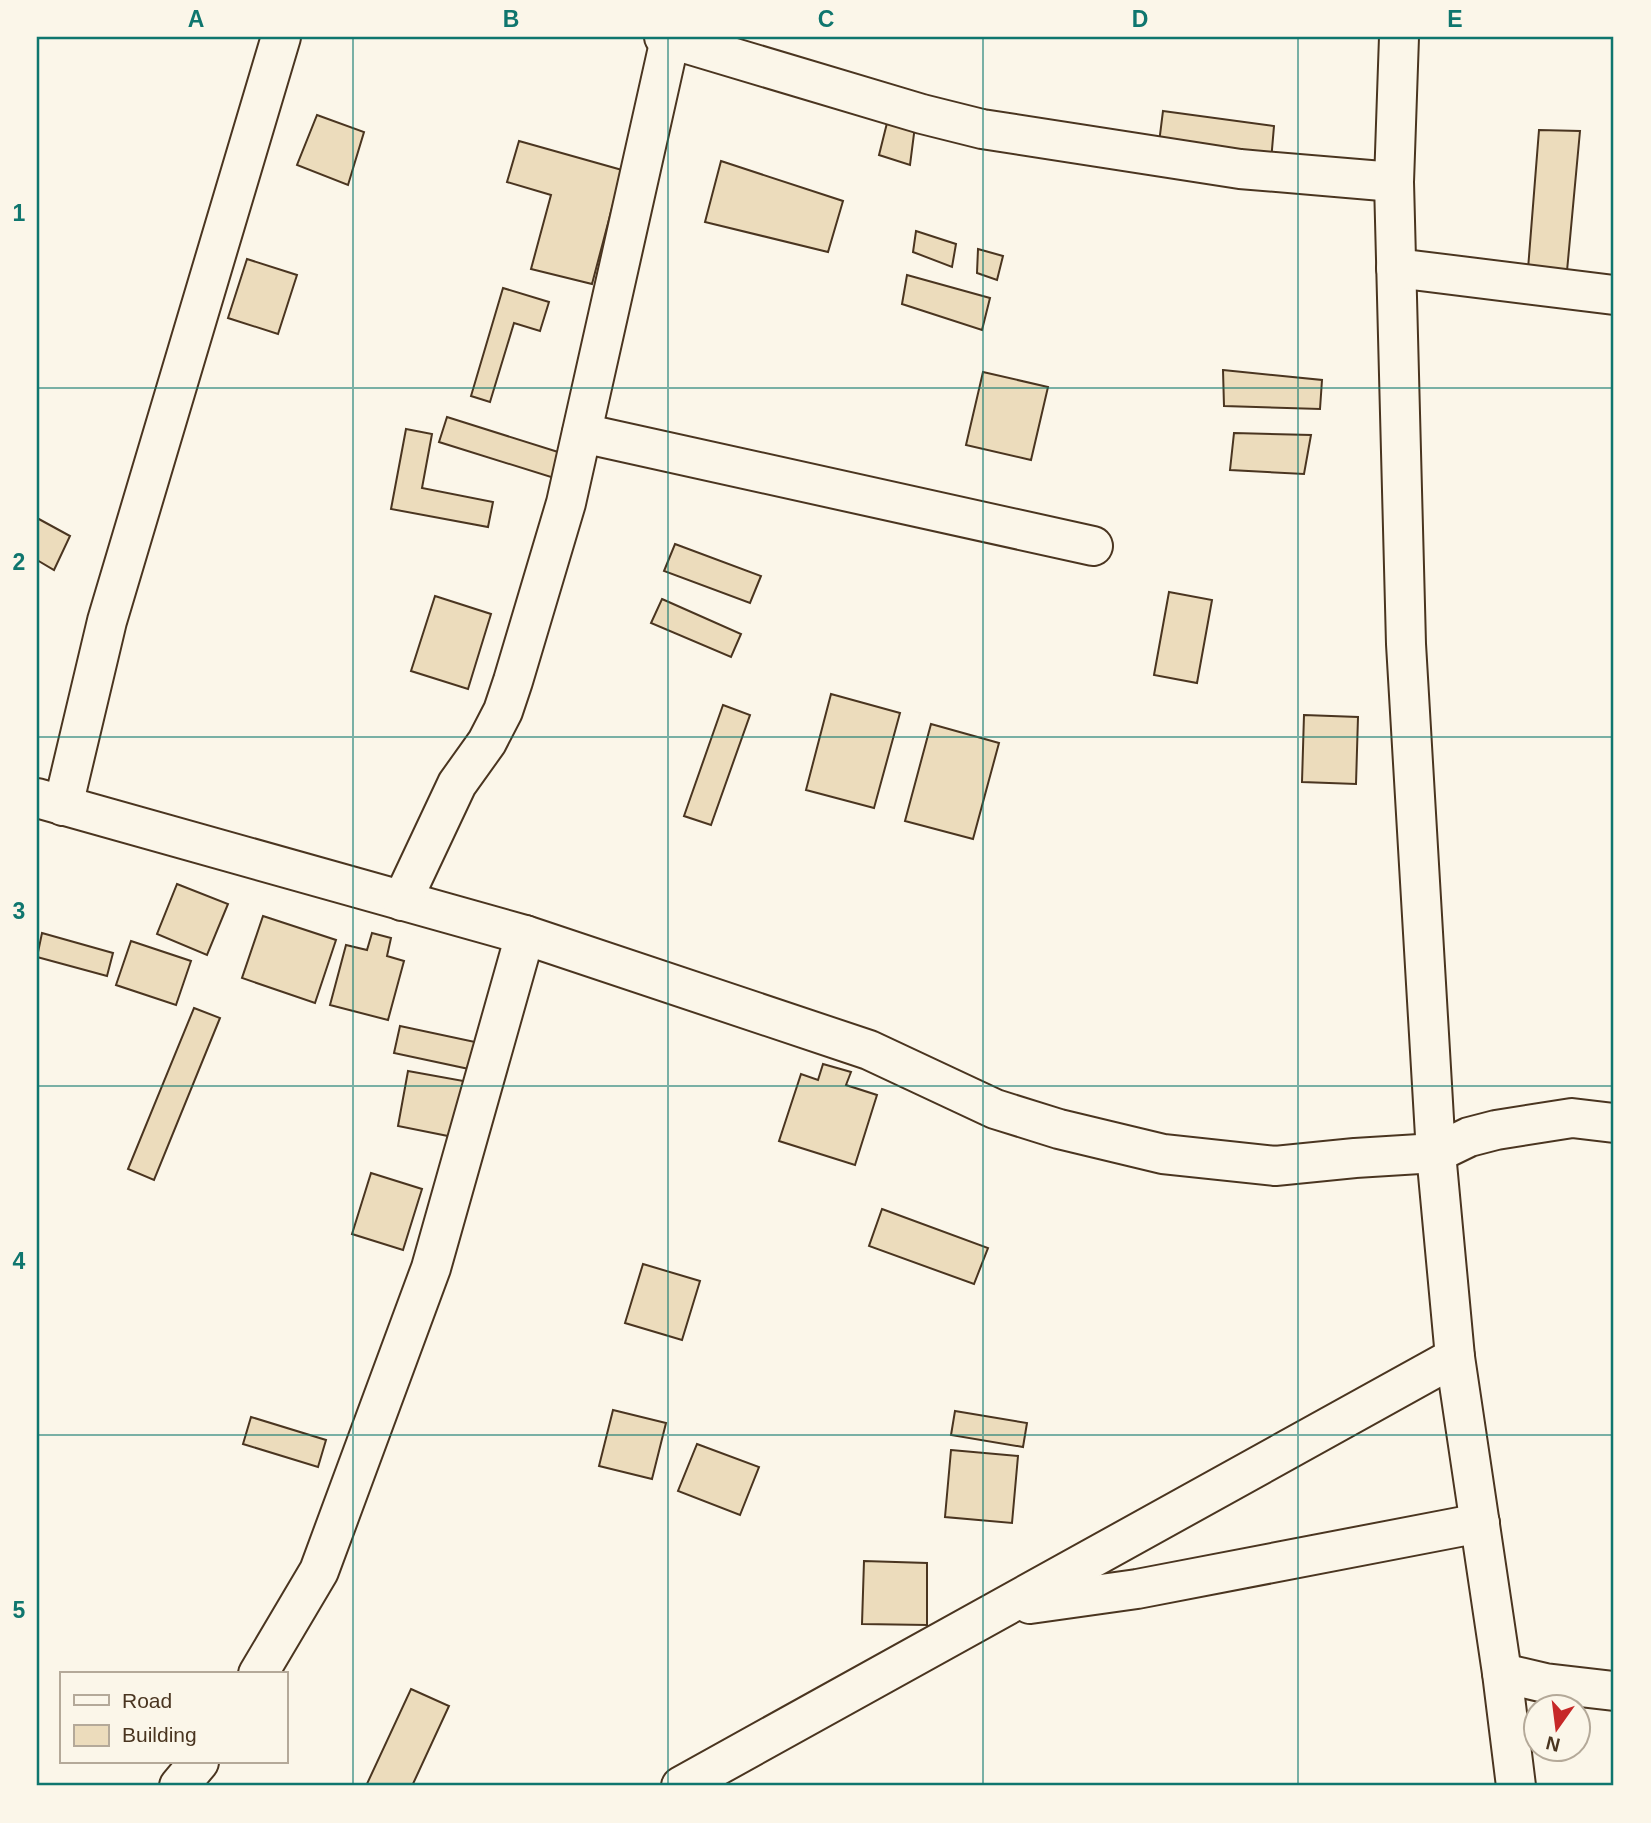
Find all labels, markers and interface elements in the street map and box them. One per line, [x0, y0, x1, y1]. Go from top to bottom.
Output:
text: A [188, 6, 204, 32]
text: B [503, 6, 519, 32]
text: C [818, 6, 834, 32]
text: D [1132, 6, 1148, 32]
text: E [1447, 6, 1463, 32]
text: 1 [13, 200, 26, 226]
text: 2 [13, 549, 25, 575]
text: 3 [13, 898, 25, 924]
text: 4 [13, 1248, 26, 1274]
text: 5 [13, 1597, 26, 1623]
legend [60, 1672, 287, 1764]
text: Road [122, 1689, 172, 1712]
north arrow [1522, 1694, 1592, 1764]
text: Building [122, 1723, 197, 1746]
text: N [1544, 1732, 1562, 1756]

